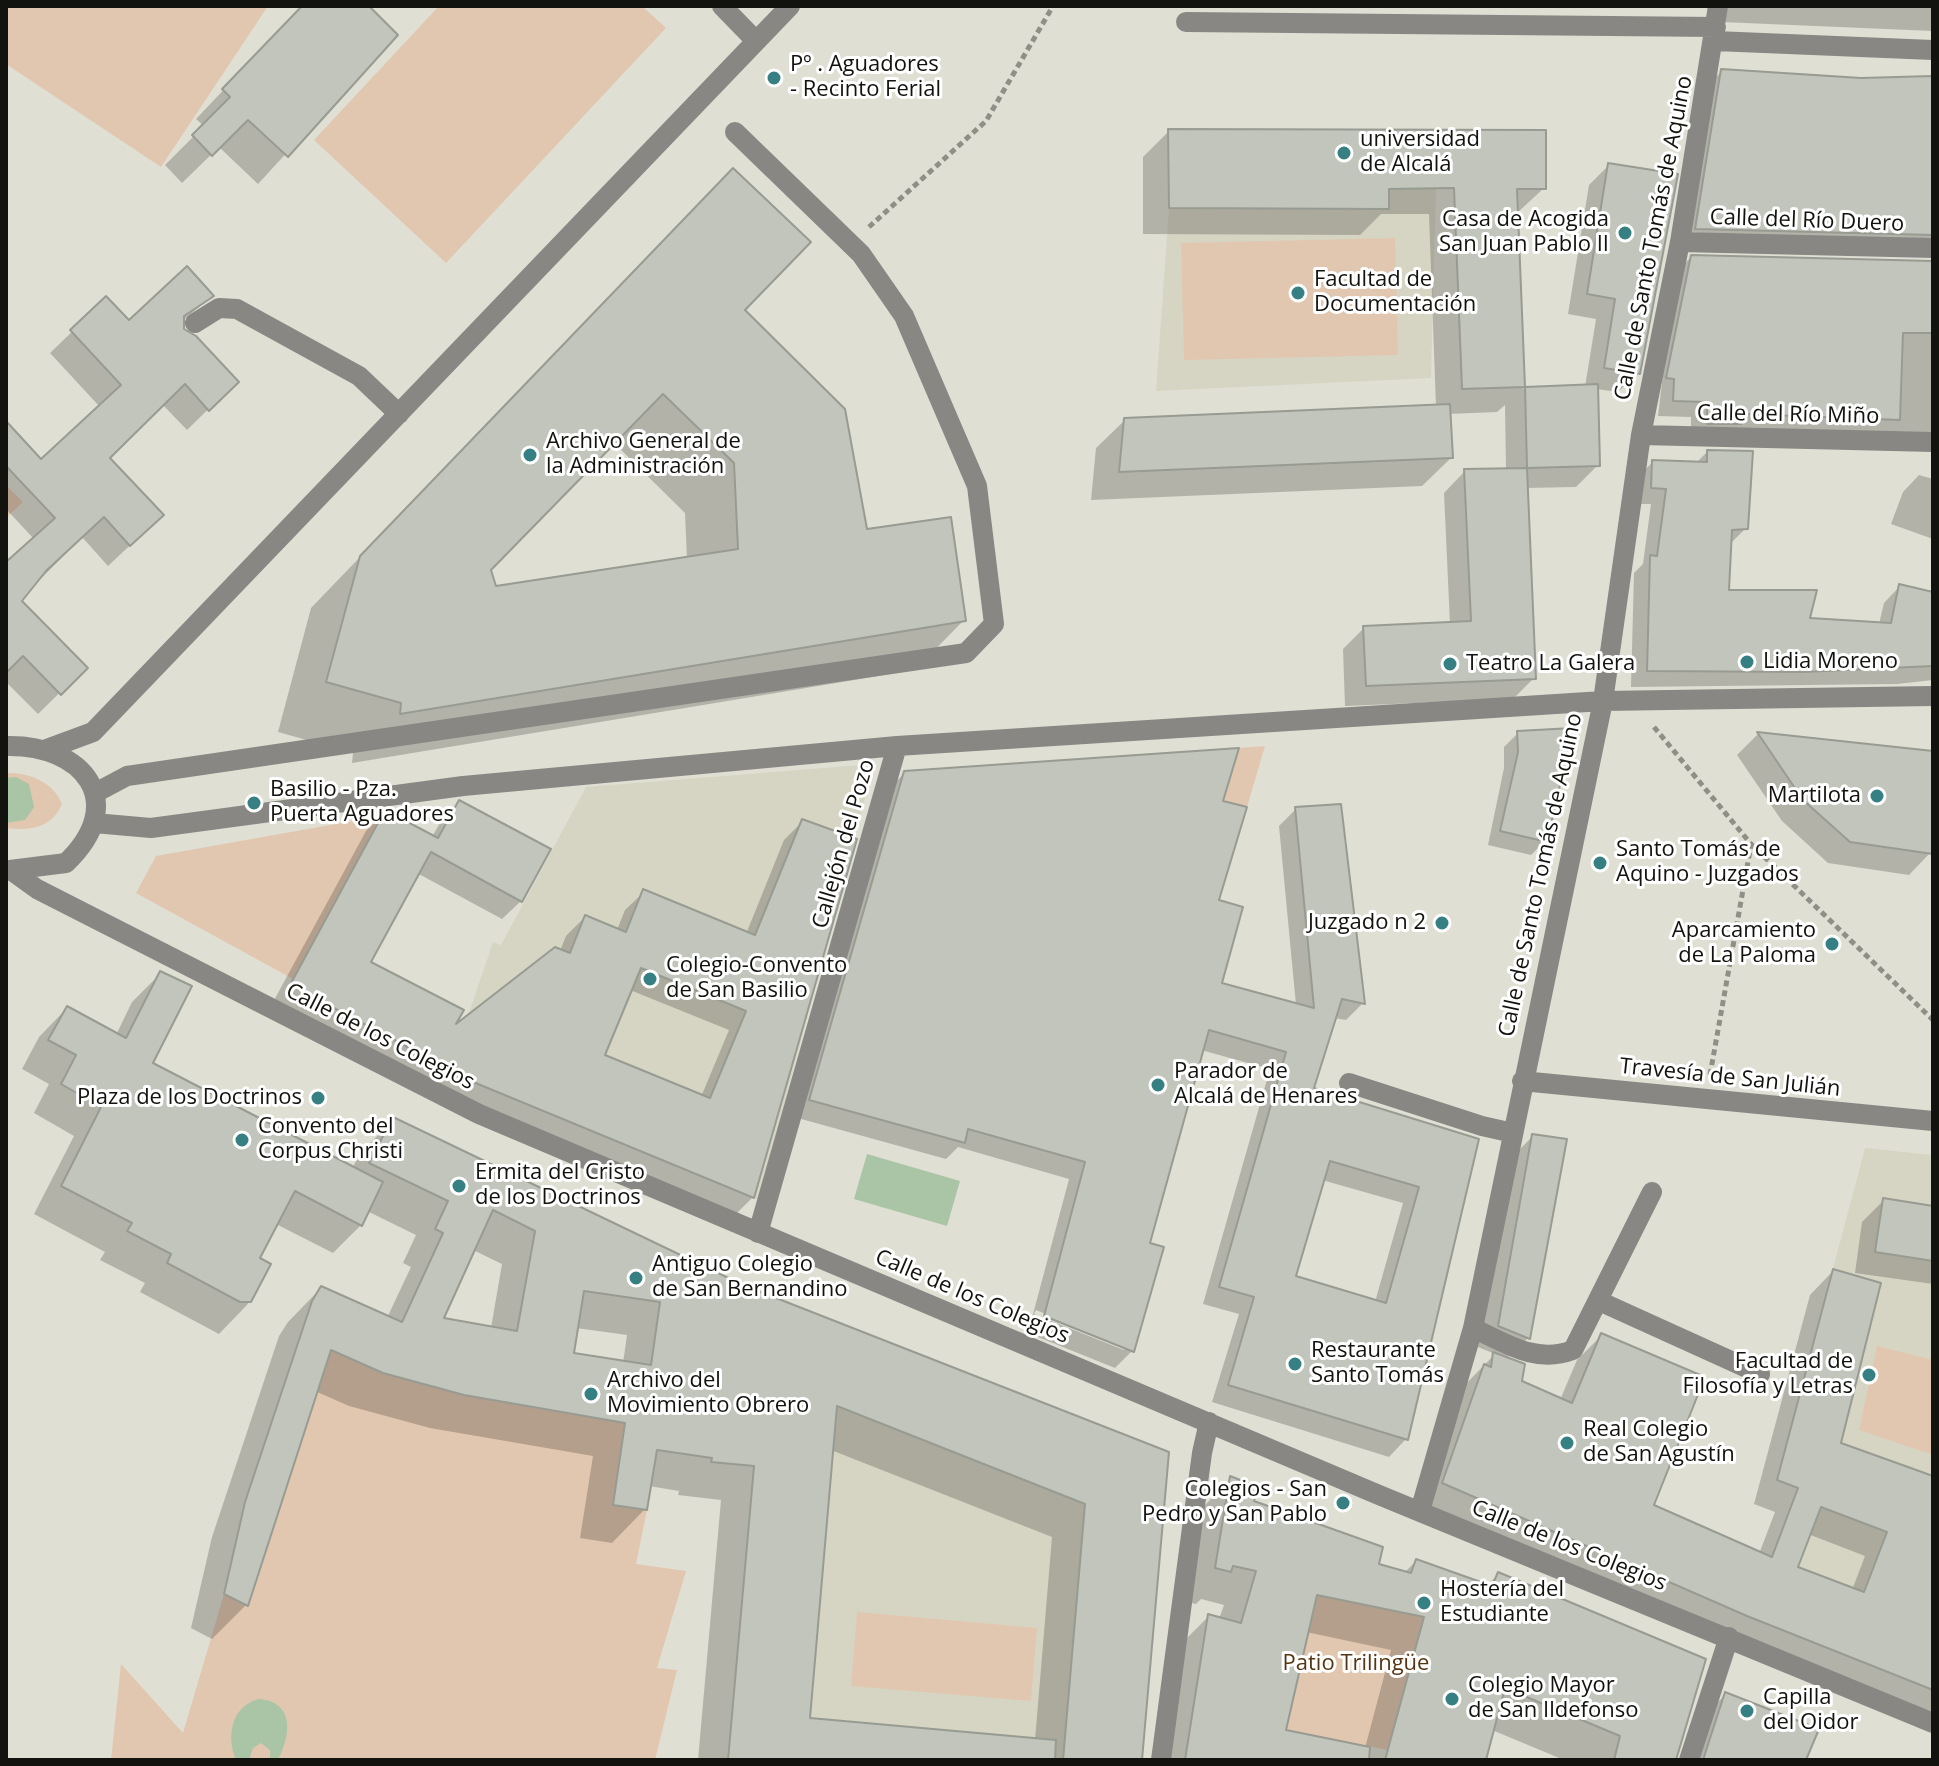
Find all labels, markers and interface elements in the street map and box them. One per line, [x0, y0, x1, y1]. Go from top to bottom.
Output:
place label: Pº . Aguadores - Recinto Ferial [790, 52, 941, 104]
marker: Pº . Aguadores - Recinto Ferial [765, 69, 783, 87]
street label: Calle de Santo Tomás de Aquino [1610, 73, 1698, 403]
place label: universidad de Alcalá [1360, 127, 1480, 178]
marker: universidad de Alcalá [1335, 144, 1353, 162]
street label: Calle del Río Duero [1709, 204, 1905, 238]
place label: Casa de Acogida San Juan Pablo II [1439, 207, 1609, 258]
marker: Casa de Acogida San Juan Pablo II [1616, 224, 1634, 242]
place label: Facultad de Documentación [1314, 267, 1476, 318]
marker: Facultad de Documentación [1289, 284, 1307, 302]
street label: Calle del Río Miño [1697, 400, 1879, 430]
place label: Archivo General de la Administración [546, 429, 741, 480]
marker: Archivo General de la Administración [521, 446, 539, 464]
place label: Lidia Moreno [1763, 649, 1898, 675]
place label: Teatro La Galera [1466, 651, 1635, 677]
marker: Lidia Moreno [1738, 653, 1756, 671]
marker: Teatro La Galera [1441, 655, 1459, 673]
street label: Calle de Santo Tomás de Aquino [1494, 711, 1588, 1039]
street label: Callejón del Pozo [807, 756, 881, 932]
place label: Basilio - Pza. Puerta Aguadores [270, 777, 454, 828]
place label: Martilota [1768, 783, 1861, 809]
marker: Martilota [1868, 787, 1886, 805]
marker: Basilio - Pza. Puerta Aguadores [245, 794, 263, 812]
place label: Santo Tomás de Aquino - Juzgados [1616, 837, 1799, 888]
marker: Santo Tomás de Aquino - Juzgados [1591, 854, 1609, 872]
place label: Juzgado n 2 [1308, 910, 1426, 936]
marker: Juzgado n 2 [1433, 914, 1451, 932]
place label: Aparcamiento de La Paloma [1672, 918, 1816, 970]
marker: Aparcamiento de La Paloma [1823, 935, 1841, 953]
place label: Colegio-Convento de San Basilio [666, 953, 847, 1004]
marker: Colegio-Convento de San Basilio [641, 970, 659, 988]
street label: Calle de los Colegios [281, 978, 479, 1096]
street label: Travesía de San Julián [1618, 1053, 1842, 1103]
place label: Parador de Alcalá de Henares [1174, 1059, 1357, 1110]
marker: Parador de Alcalá de Henares [1149, 1076, 1167, 1094]
place label: Plaza de los Doctrinos [77, 1085, 302, 1111]
marker: Plaza de los Doctrinos [309, 1089, 327, 1107]
place label: Convento del Corpus Christi [258, 1114, 403, 1166]
marker: Convento del Corpus Christi [233, 1131, 251, 1149]
place label: Ermita del Cristo de los Doctrinos [475, 1160, 645, 1212]
marker: Ermita del Cristo de los Doctrinos [450, 1177, 468, 1195]
street label: Calle de los Colegios [871, 1244, 1073, 1350]
place label: Antiguo Colegio de San Bernandino [652, 1252, 848, 1304]
marker: Antiguo Colegio de San Bernandino [627, 1269, 645, 1287]
place label: Restaurante Santo Tomás [1311, 1338, 1444, 1390]
place label: Facultad de Filosofía y Letras [1683, 1349, 1853, 1400]
marker: Restaurante Santo Tomás [1286, 1355, 1304, 1373]
marker: Facultad de Filosofía y Letras [1860, 1366, 1878, 1384]
place label: Archivo del Movimiento Obrero [607, 1368, 809, 1420]
marker: Archivo del Movimiento Obrero [582, 1385, 600, 1403]
place label: Real Colegio de San Agustín [1583, 1417, 1735, 1468]
marker: Real Colegio de San Agustín [1558, 1434, 1576, 1452]
place label: Colegios - San Pedro y San Pablo [1142, 1477, 1327, 1528]
marker: Colegios - San Pedro y San Pablo [1334, 1494, 1352, 1512]
street label: Calle de los Colegios [1468, 1495, 1670, 1597]
place label: Hostería del Estudiante [1440, 1577, 1564, 1628]
marker: Hostería del Estudiante [1415, 1594, 1433, 1612]
park label: Patio Trilingüe [1283, 1651, 1429, 1677]
place label: Colegio Mayor de San Ildefonso [1468, 1673, 1638, 1724]
place label: Capilla del Oidor [1763, 1685, 1858, 1736]
marker: Colegio Mayor de San Ildefonso [1443, 1690, 1461, 1708]
marker: Capilla del Oidor [1738, 1702, 1756, 1720]

